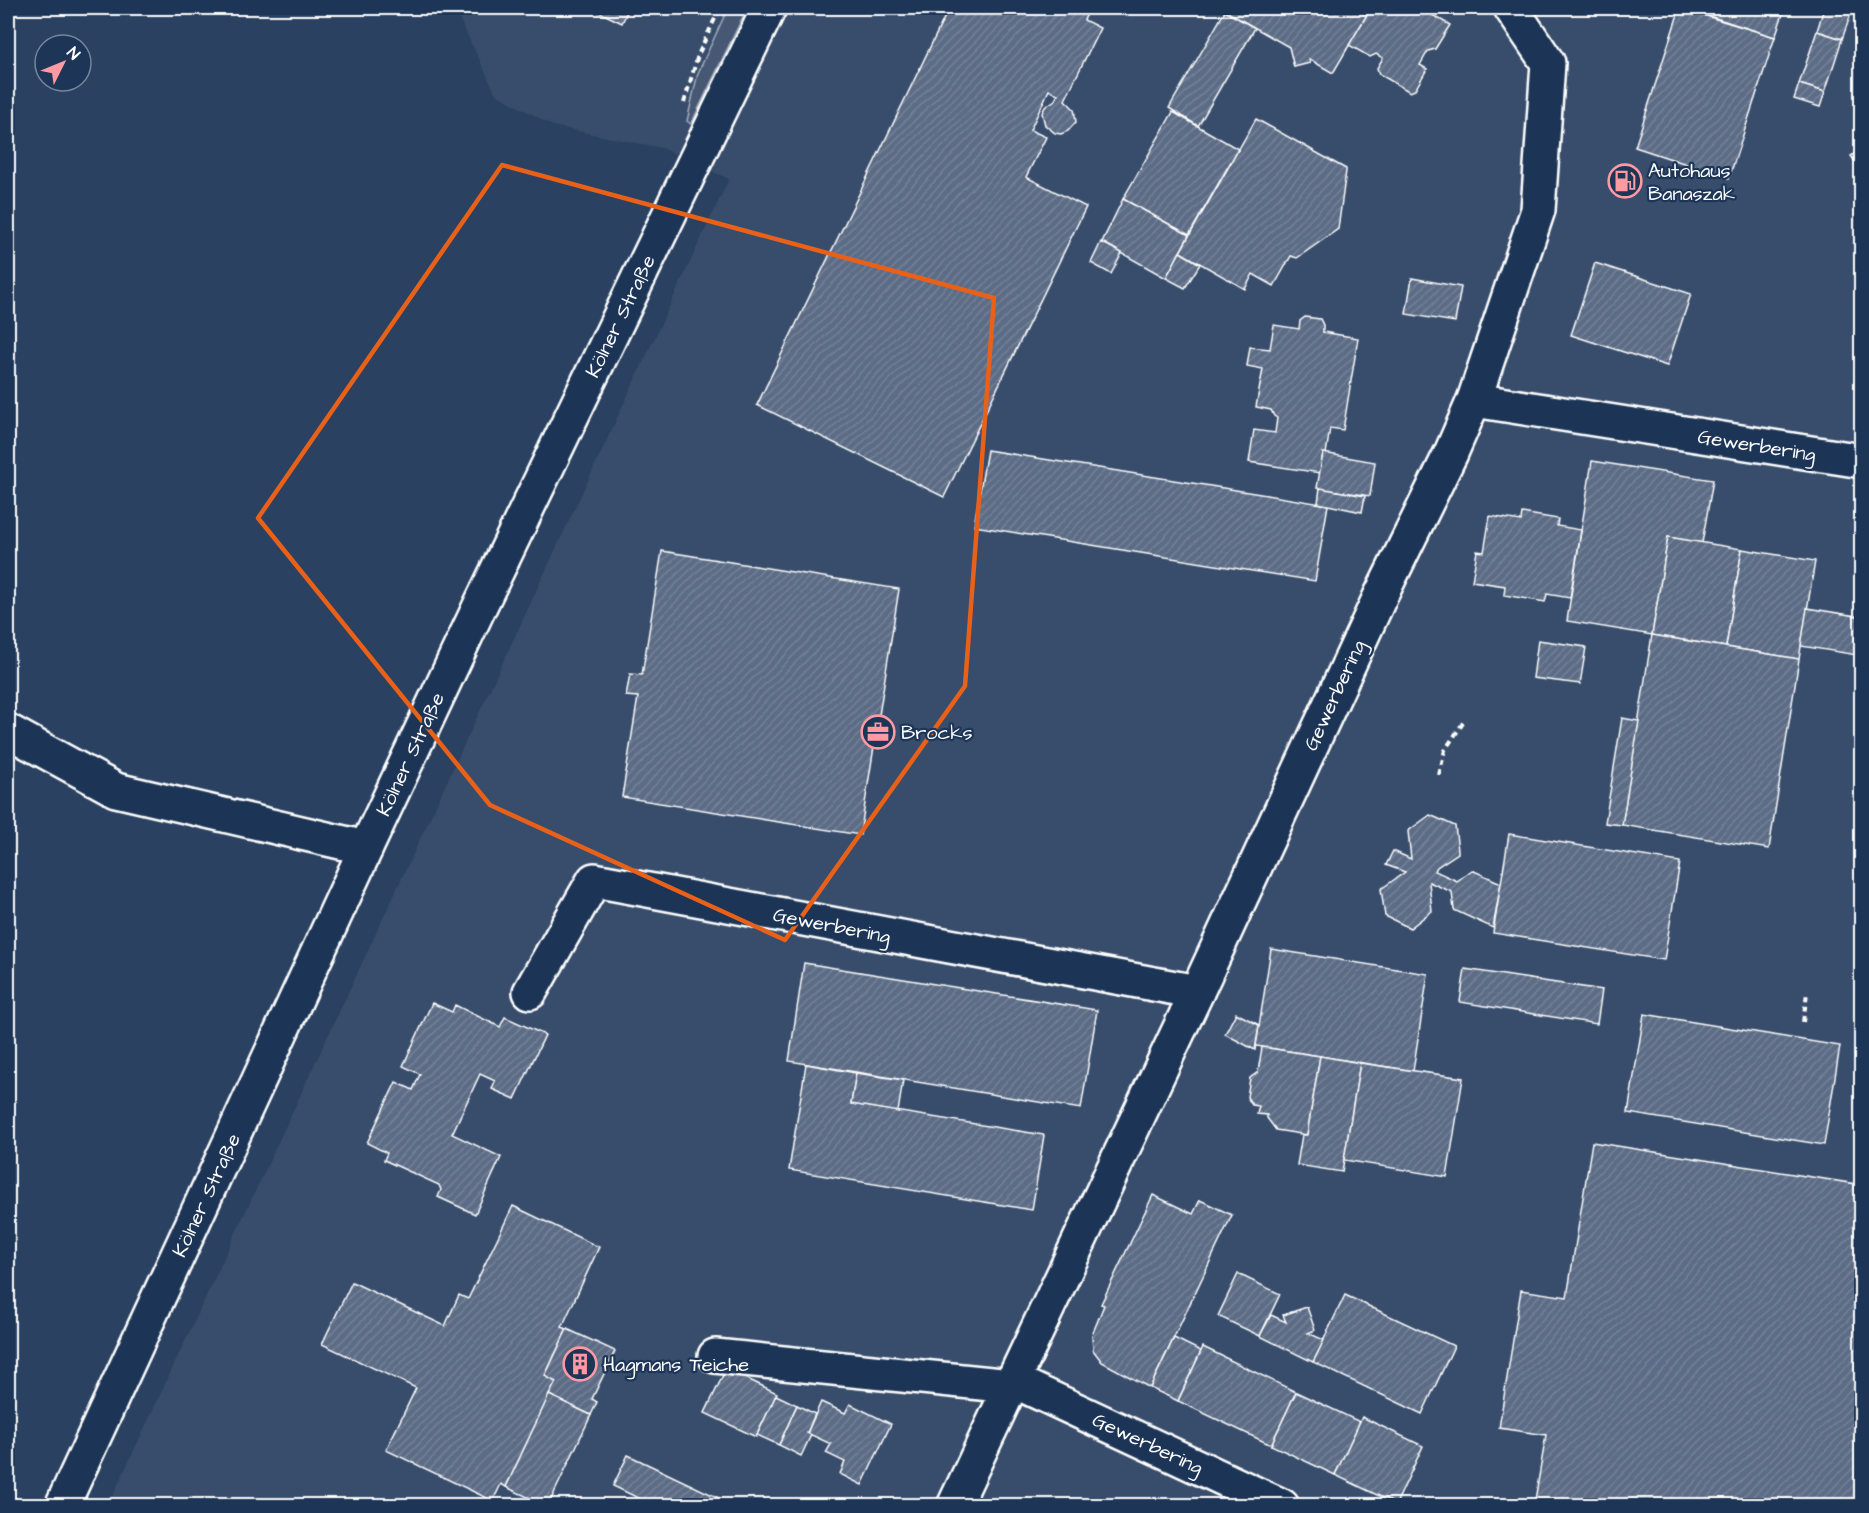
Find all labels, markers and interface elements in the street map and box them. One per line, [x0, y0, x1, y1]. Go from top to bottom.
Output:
north arrow [33, 33, 93, 93]
text: N [62, 42, 85, 65]
place label: Autohaus Banaszak [1648, 157, 1735, 208]
fuel station icon: Autohaus Banaszak [1607, 163, 1643, 199]
street label: Kölner Straße [579, 250, 663, 383]
street label: Gewerbering [1696, 423, 1818, 470]
street label: Gewerbering [1297, 636, 1374, 756]
street label: Kölner Straße [370, 688, 452, 821]
office icon: Brocks [860, 714, 896, 750]
place label: Brocks [901, 719, 972, 747]
street label: Gewerbering [770, 901, 893, 952]
street label: Kölner Straße [166, 1129, 248, 1262]
building icon: Hagmans Teiche [562, 1346, 598, 1382]
place label: Hagmans Teiche [603, 1351, 749, 1380]
street label: Gewerbering [1087, 1406, 1207, 1483]

